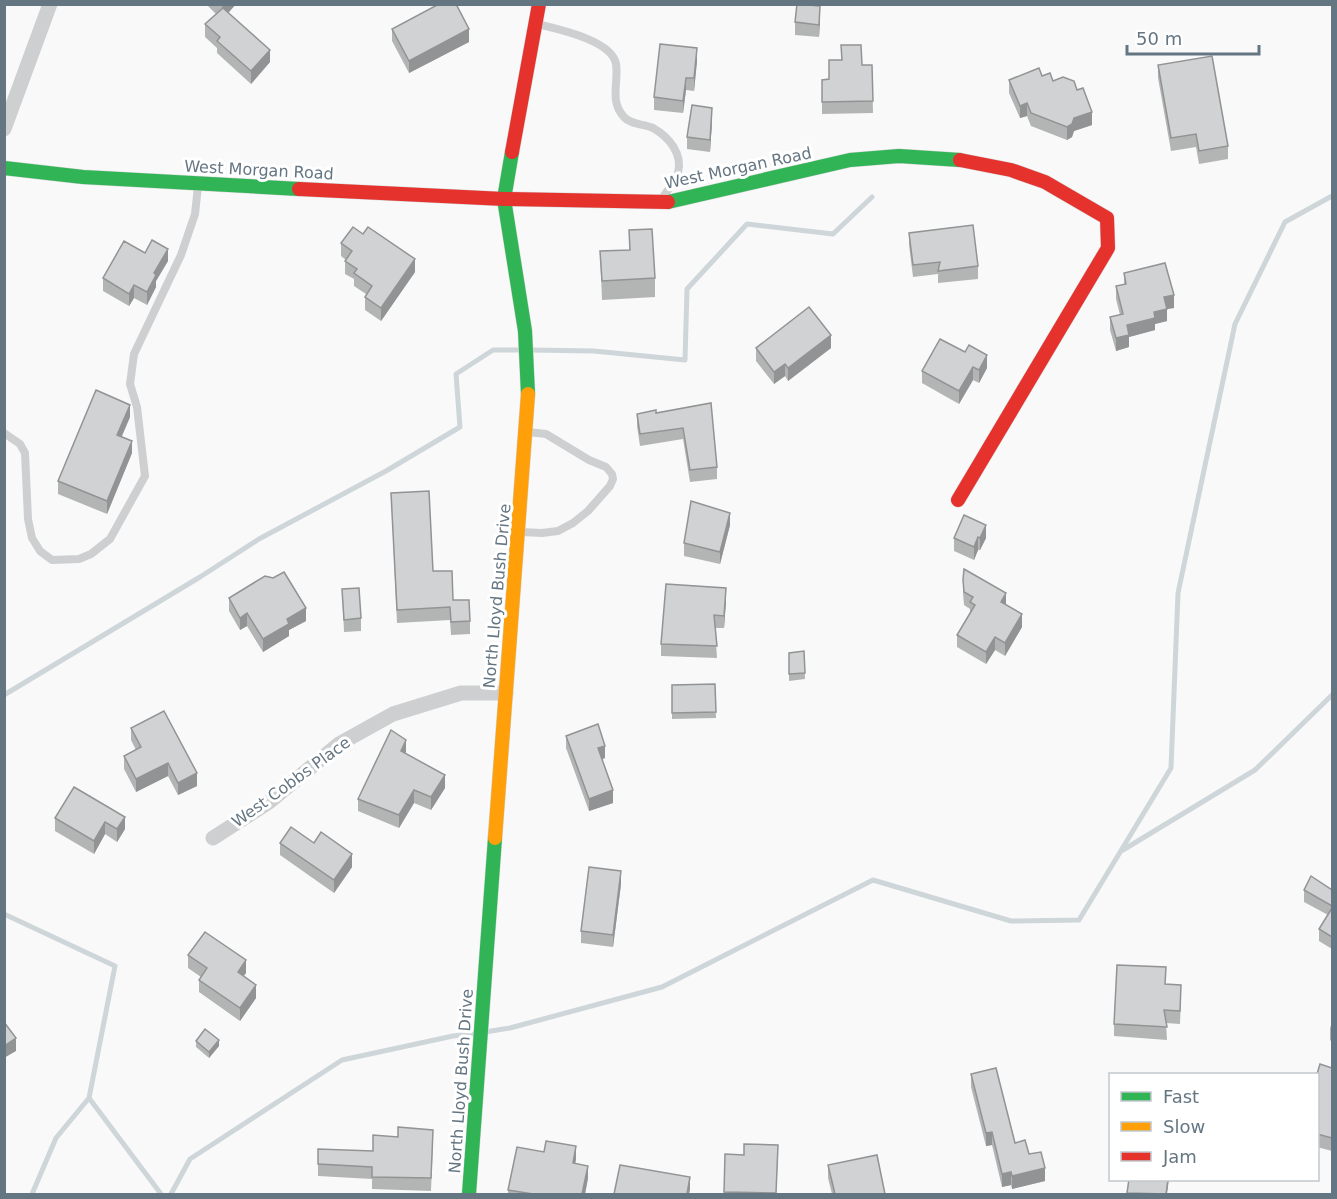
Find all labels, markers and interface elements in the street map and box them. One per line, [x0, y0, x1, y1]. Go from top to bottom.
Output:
scale bar [1127, 18, 1259, 56]
text: 50 m [1136, 28, 1182, 49]
street label: West Morgan Road [663, 143, 813, 193]
street label: West Morgan Road [184, 157, 334, 183]
street label: North Lloyd Bush Drive [479, 503, 515, 689]
street label: West Cobbs Place [228, 733, 354, 831]
street label: North Lloyd Bush Drive [445, 988, 477, 1174]
legend [1109, 1073, 1319, 1181]
text: Fast [1163, 1086, 1199, 1107]
text: Slow [1163, 1116, 1205, 1137]
text: Jam [1162, 1146, 1197, 1167]

